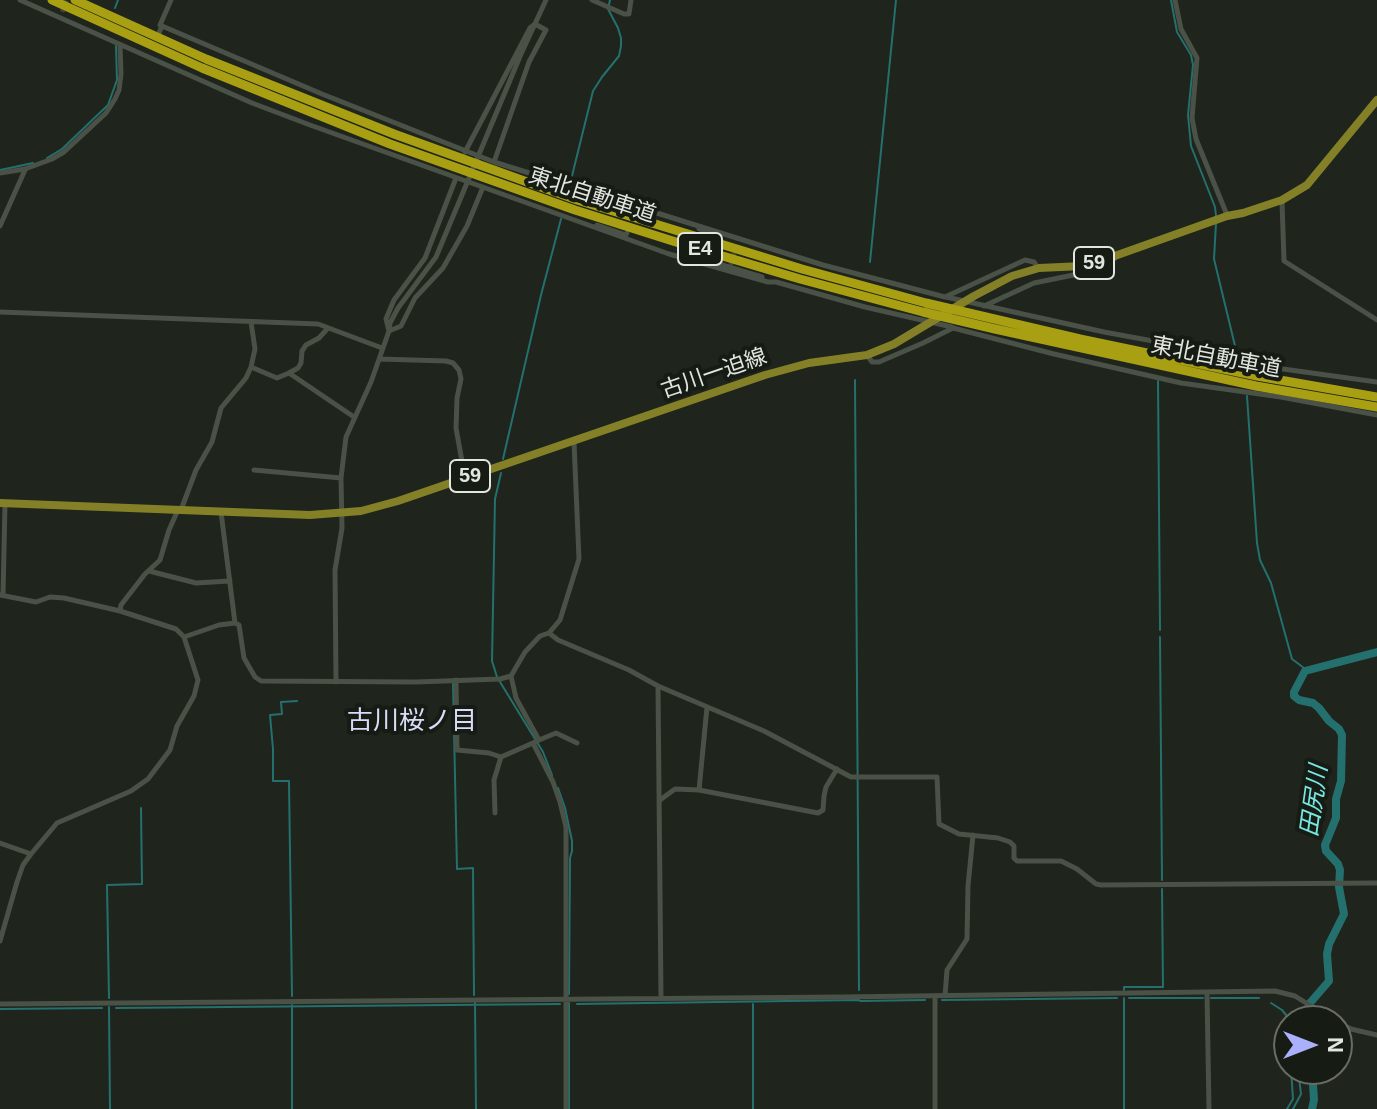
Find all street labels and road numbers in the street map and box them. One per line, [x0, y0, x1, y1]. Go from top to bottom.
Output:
street label: 東北自動車道 [525, 163, 659, 229]
road number: E4 [678, 233, 722, 265]
road number: 59 [1074, 247, 1114, 279]
street label: 東北自動車道 [1149, 332, 1283, 384]
street label: 古川一迫線 [658, 344, 770, 404]
road number: 59 [450, 460, 490, 492]

